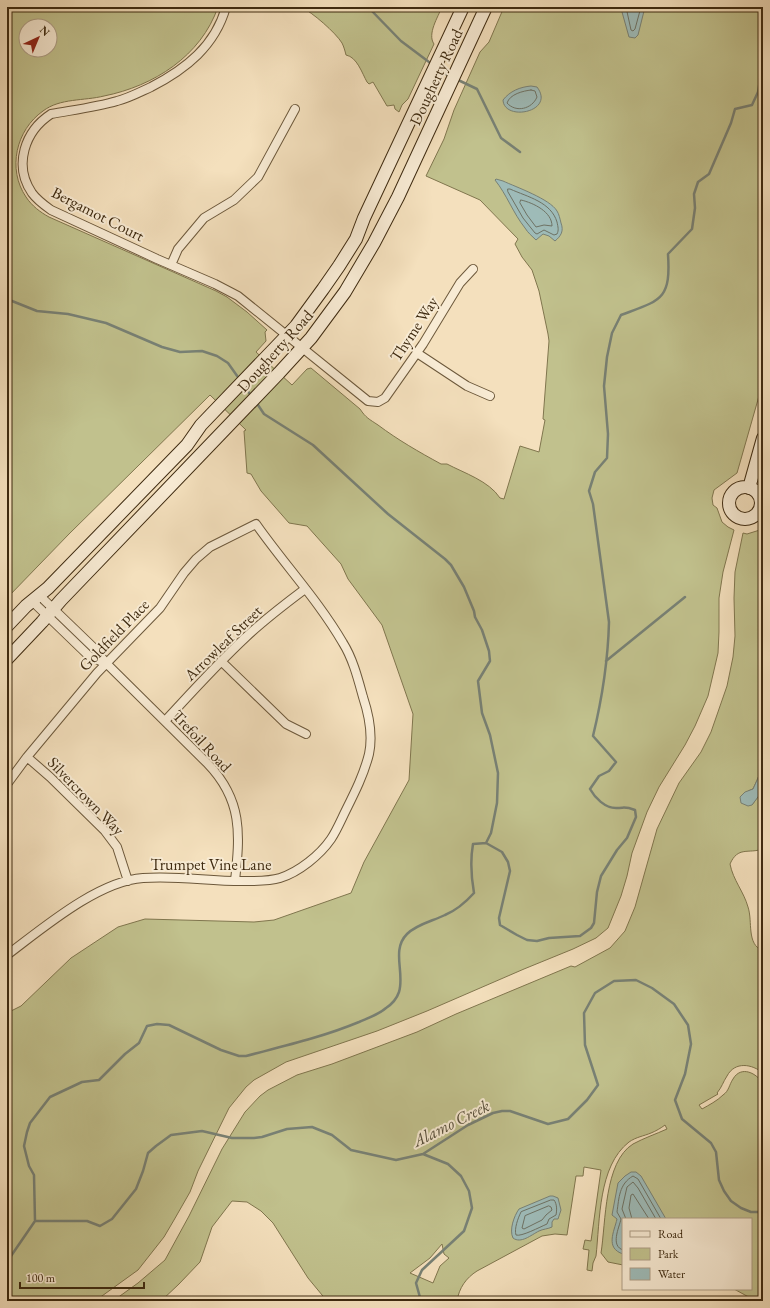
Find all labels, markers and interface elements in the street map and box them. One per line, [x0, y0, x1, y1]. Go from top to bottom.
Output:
north arrow [18, 18, 58, 58]
text: N [37, 23, 53, 39]
street label: Dougherty Road [405, 25, 468, 129]
street label: Bergamot Court [48, 182, 148, 246]
street label: Thyme Way [385, 292, 443, 366]
street label: Dougherty Road [232, 305, 318, 397]
street label: Goldfield Place [74, 594, 154, 676]
street label: Arrowleaf Street [179, 601, 266, 686]
street label: Trefoil Road [168, 705, 237, 777]
street label: Silvercrown Way [43, 752, 130, 841]
street label: Trumpet Vine Lane [151, 854, 271, 875]
water label: Alamo Creek [407, 1094, 493, 1153]
legend [622, 1218, 752, 1290]
text: Road [658, 1226, 684, 1242]
text: Park [658, 1246, 679, 1262]
scale bar [20, 1264, 144, 1290]
text: Water [658, 1266, 685, 1282]
text: 100 m [26, 1270, 56, 1286]

